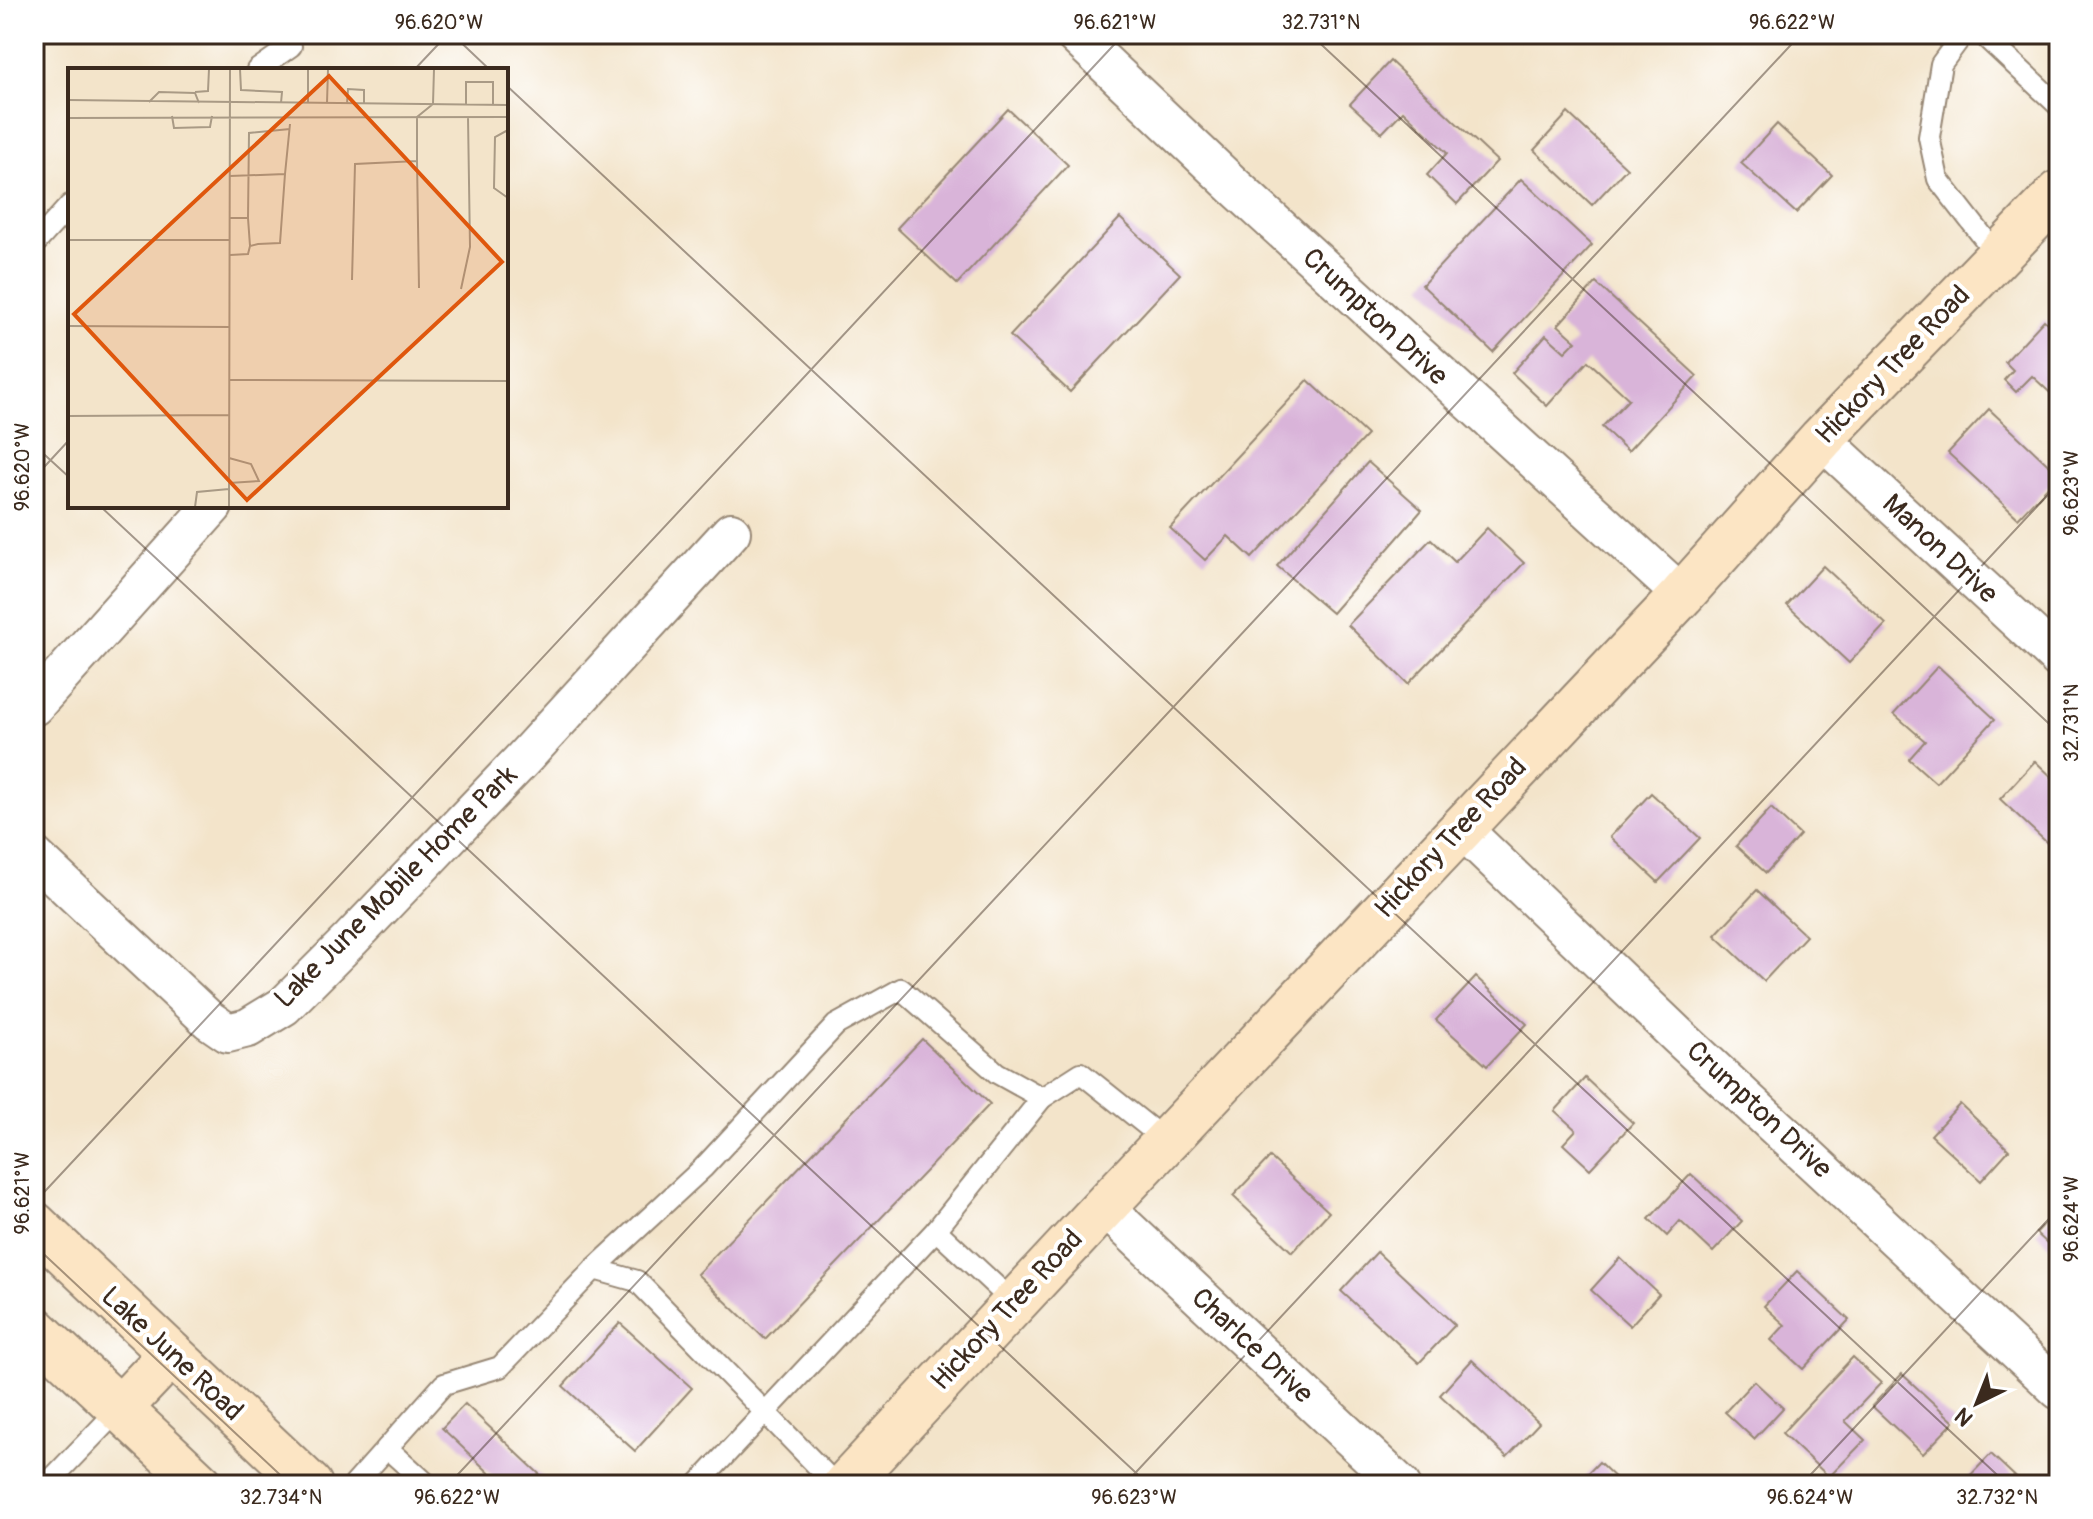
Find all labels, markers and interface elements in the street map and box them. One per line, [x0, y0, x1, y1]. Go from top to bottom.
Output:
text: 96.620°W [395, 10, 483, 35]
text: 96.621°W [1074, 10, 1156, 35]
text: 32.731°N [1282, 10, 1360, 35]
text: 96.622°W [1749, 10, 1835, 35]
inset map [68, 68, 508, 508]
street label: Crumpton Drive [1295, 241, 1455, 393]
street label: Hickory Tree Road [1808, 278, 1978, 452]
text: 96.620°W [10, 423, 35, 511]
text: 96.623°W [2059, 450, 2084, 536]
street label: Manon Drive [1875, 487, 2005, 611]
text: 32.731°N [2059, 684, 2084, 762]
street label: Hickory Tree Road [1367, 750, 1535, 926]
street label: Lake June Mobile Home Park [267, 758, 525, 1016]
street label: Crumpton Drive [1679, 1034, 1839, 1186]
text: 96.621°W [10, 1152, 35, 1234]
text: 96.624°W [2059, 1176, 2084, 1262]
street label: Hickory Tree Road [923, 1222, 1091, 1398]
street label: Lake June Road [94, 1279, 250, 1429]
street label: Charlce Drive [1184, 1281, 1320, 1411]
north arrow [1937, 1363, 2017, 1443]
text: N [1949, 1401, 1979, 1432]
text: 32.734°N [240, 1485, 322, 1510]
text: 96.622°W [414, 1485, 500, 1510]
text: 96.623°W [1091, 1485, 1177, 1510]
text: 96.624°W [1767, 1485, 1853, 1510]
text: 32.732°N [1956, 1485, 2038, 1510]

